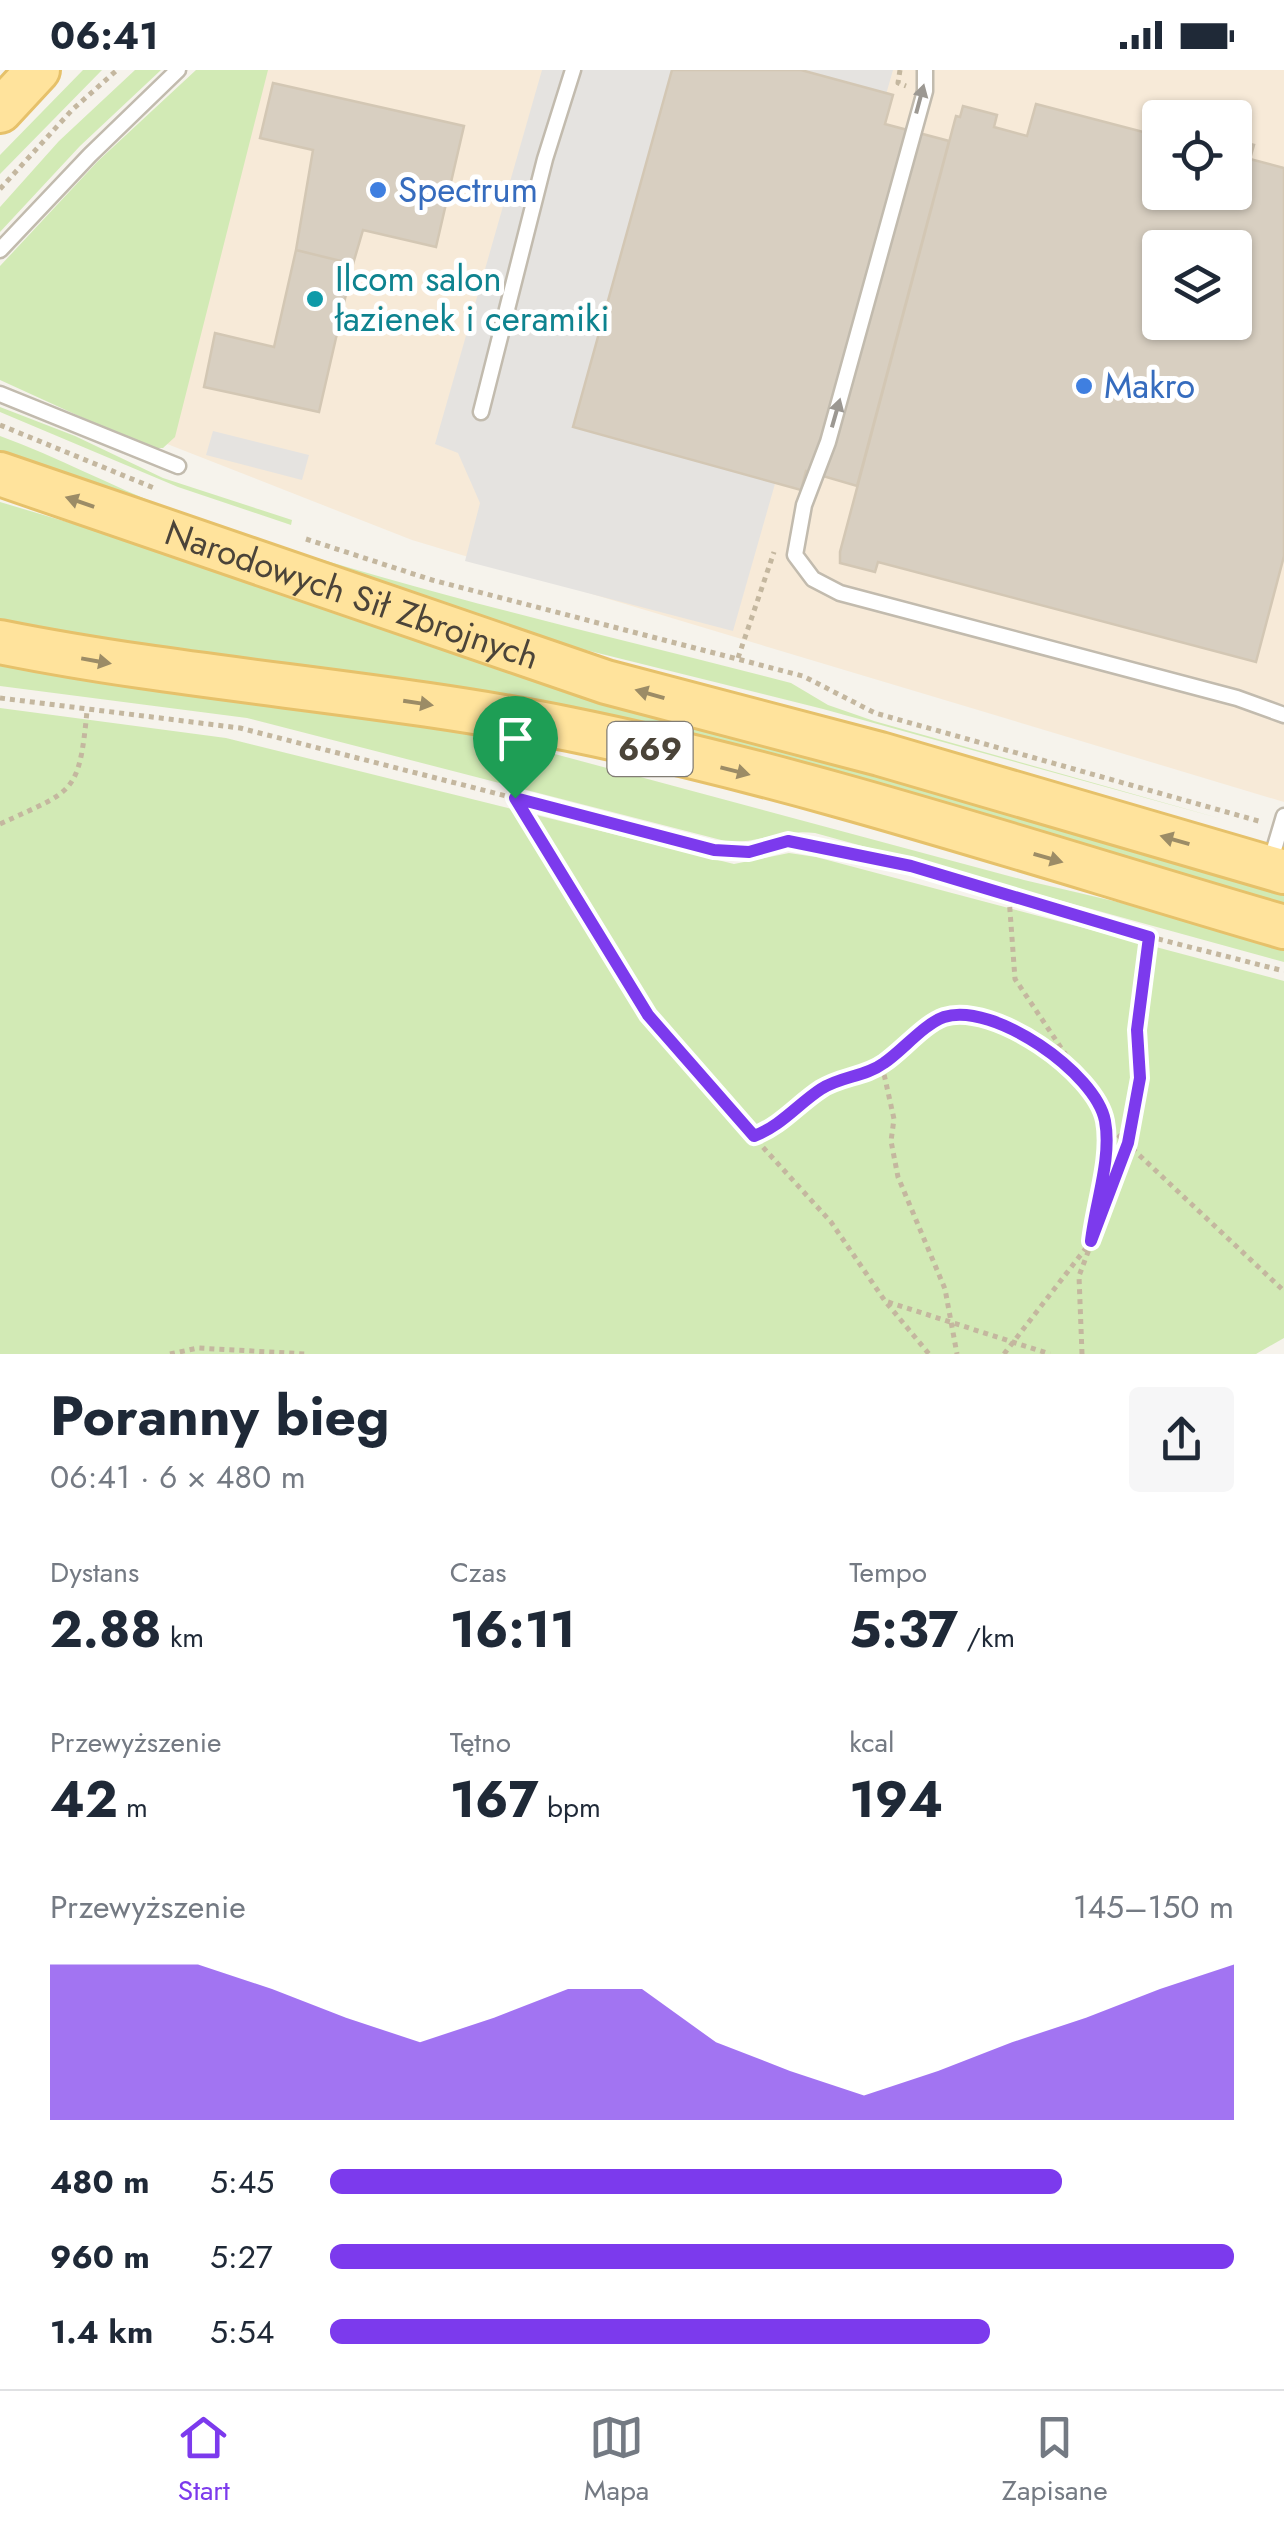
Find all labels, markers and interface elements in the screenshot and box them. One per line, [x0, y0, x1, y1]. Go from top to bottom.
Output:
text: 06:41 [50, 8, 159, 63]
one-way arrow [913, 83, 929, 114]
map controls [1142, 100, 1252, 340]
button: locate [1142, 100, 1252, 210]
place label: Spectrum [398, 165, 538, 215]
marker: Spectrum [367, 179, 389, 201]
button: layers [1142, 230, 1252, 340]
place label: Ilcom salon łazienek i ceramiki [334, 254, 610, 344]
marker: Ilcom salon łazienek i ceramiki [304, 288, 326, 310]
place label: Makro [1104, 361, 1195, 411]
marker: Makro [1073, 375, 1095, 397]
one-way arrow [829, 397, 844, 428]
one-way arrow [65, 493, 95, 508]
street label: Narodowych Sił Zbrojnych [158, 507, 545, 682]
one-way arrow [80, 654, 112, 669]
one-way arrow [634, 686, 665, 702]
one-way arrow [403, 695, 434, 711]
pin [473, 696, 558, 799]
icon: arrive [488, 711, 543, 766]
road number: 669 [608, 722, 692, 776]
one-way arrow [720, 764, 751, 779]
one-way arrow [1159, 832, 1190, 847]
one-way arrow [1034, 851, 1064, 866]
text: Poranny bieg [50, 1376, 390, 1456]
button: share [1129, 1387, 1234, 1492]
text: 06:41 · 6 × 480 m [50, 1454, 306, 1500]
text: Dystans [50, 1552, 139, 1593]
text: Czas [450, 1552, 506, 1593]
text: Tempo [849, 1552, 927, 1593]
text: 2.88 [50, 1593, 162, 1666]
text: 16:11 [450, 1593, 576, 1666]
text: 5:37 [849, 1593, 958, 1666]
text: km [162, 1617, 204, 1658]
text: /km [958, 1617, 1015, 1658]
text: Przewyższenie [50, 1722, 221, 1763]
text: Tętno [450, 1722, 511, 1763]
text: kcal [849, 1722, 895, 1763]
text: 42 [50, 1763, 118, 1836]
text: 167 [450, 1763, 539, 1836]
text: 194 [849, 1763, 943, 1836]
text: m [118, 1787, 148, 1828]
text: bpm [539, 1787, 601, 1828]
text: Przewyższenie [50, 1884, 246, 1930]
text: 145–150 m [1073, 1884, 1234, 1930]
text: 480 m [50, 2159, 149, 2205]
text: 5:45 [210, 2159, 274, 2205]
text: 960 m [50, 2234, 150, 2280]
text: 5:27 [210, 2234, 273, 2280]
text: 1.4 km [50, 2309, 153, 2355]
text: 5:54 [210, 2309, 274, 2355]
tab: Start [176, 2410, 231, 2511]
tab: Mapa [584, 2410, 649, 2511]
tab: Zapisane [1002, 2410, 1108, 2511]

